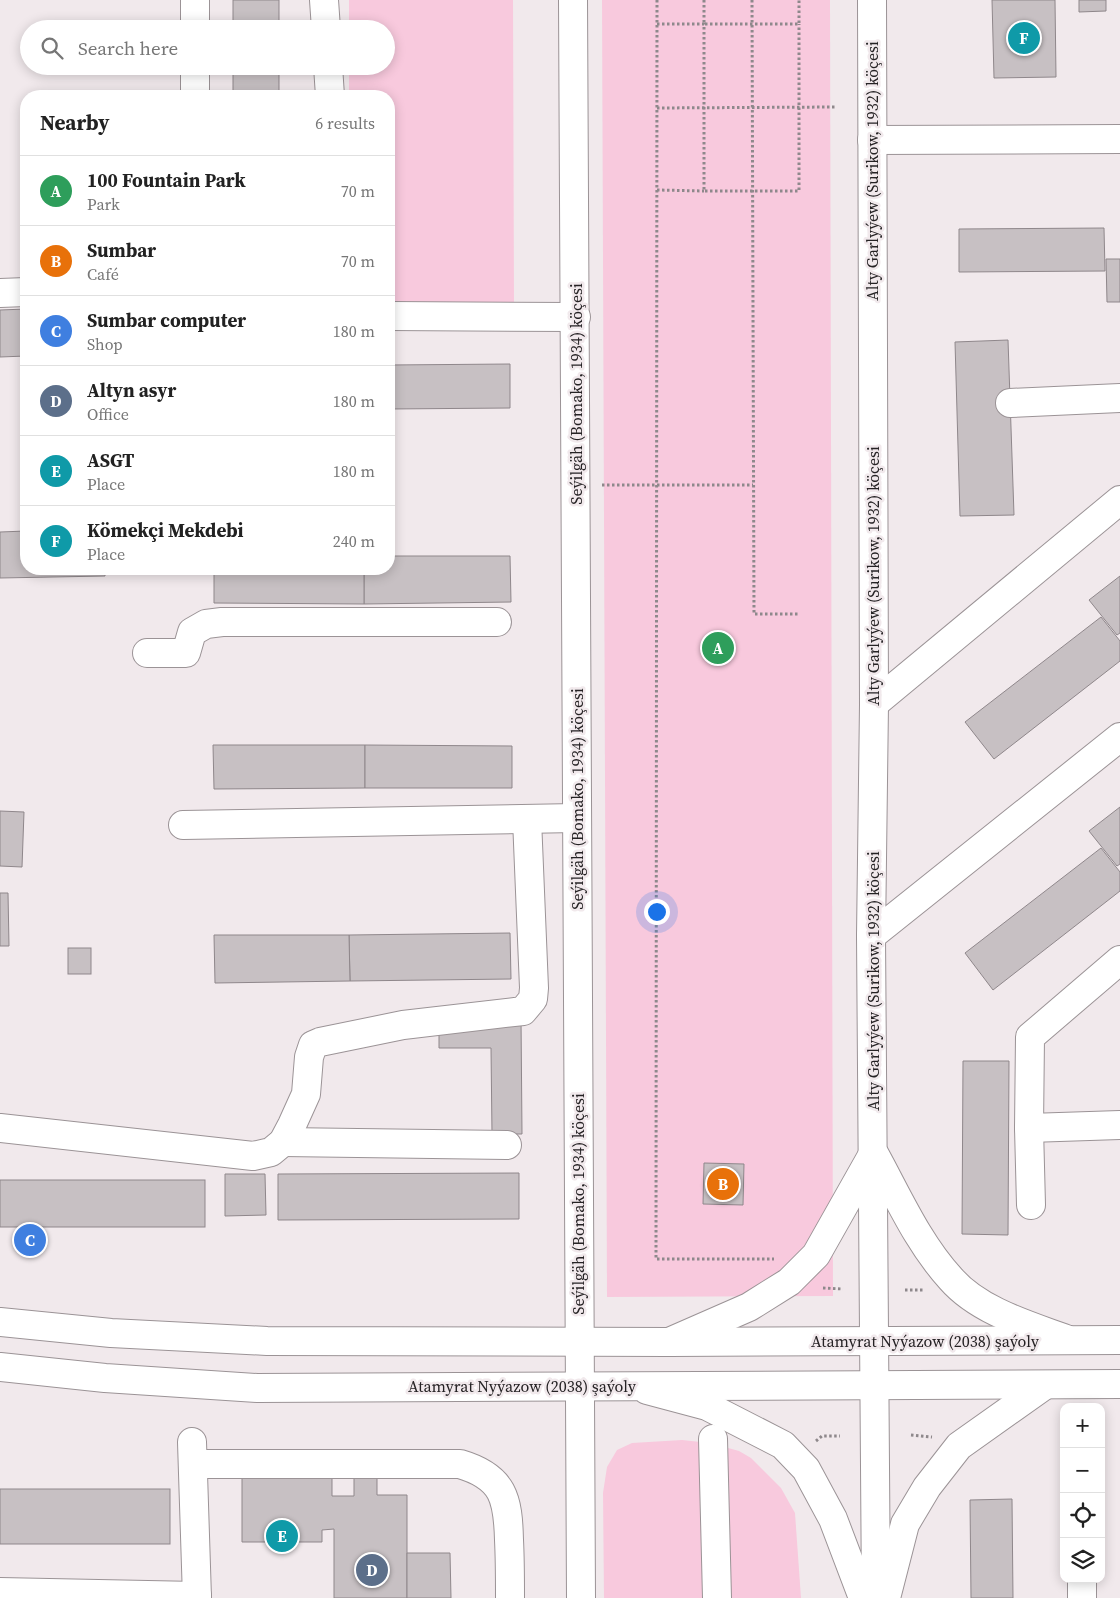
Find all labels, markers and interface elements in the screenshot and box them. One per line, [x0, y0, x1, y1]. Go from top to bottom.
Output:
pin: F [1008, 19, 1040, 57]
search box [20, 20, 395, 75]
icon: search [38, 34, 66, 62]
text: Search here [78, 35, 178, 61]
street label: Alty Garlyýew (Surikow, 1932) köçesi [861, 41, 883, 301]
text: Nearby [40, 108, 110, 137]
text: 6 results [315, 112, 375, 134]
text: 100 Fountain Park [87, 167, 246, 193]
text: A [51, 180, 61, 202]
text: 70 m [341, 180, 375, 202]
text: Park [87, 193, 120, 215]
text: Sumbar [87, 237, 156, 263]
text: B [51, 250, 61, 272]
text: 70 m [341, 250, 375, 272]
text: Café [87, 263, 119, 285]
street label: Seýilgäh (Bomako, 1934) köçesi [565, 283, 587, 505]
text: Sumbar computer [87, 307, 246, 333]
text: C [51, 320, 61, 342]
text: 180 m [333, 320, 375, 342]
text: Shop [87, 333, 123, 355]
text: Altyn asyr [87, 377, 176, 403]
text: D [50, 390, 62, 412]
text: 180 m [333, 390, 375, 412]
text: Office [87, 403, 129, 425]
street label: Alty Garlyýew (Surikow, 1932) köçesi [862, 446, 884, 706]
text: ASGT [87, 447, 134, 473]
text: E [51, 460, 61, 482]
text: 180 m [333, 460, 375, 482]
text: Place [87, 473, 125, 495]
text: Kömekçi Mekdebi [87, 517, 244, 543]
text: F [51, 530, 61, 552]
text: 240 m [333, 530, 375, 552]
text: Place [87, 543, 125, 565]
pin: A [702, 629, 734, 667]
street label: Seýilgäh (Bomako, 1934) köçesi [566, 688, 588, 910]
street label: Alty Garlyýew (Surikow, 1932) köçesi [862, 851, 884, 1111]
your location [644, 899, 670, 925]
street label: Seýilgäh (Bomako, 1934) köçesi [567, 1093, 589, 1315]
pin: B [707, 1165, 739, 1203]
pin: C [14, 1221, 46, 1259]
street label: Atamyrat Nyýazow (2038) şaýoly [811, 1330, 1040, 1352]
street label: Atamyrat Nyýazow (2038) şaýoly [408, 1375, 637, 1397]
map controls [1060, 1403, 1105, 1583]
button: + [1060, 1403, 1105, 1448]
button: − [1060, 1448, 1105, 1493]
button: locate [1060, 1493, 1105, 1538]
pin: E [266, 1517, 298, 1555]
button: layers [1060, 1538, 1105, 1583]
pin: D [356, 1551, 388, 1589]

